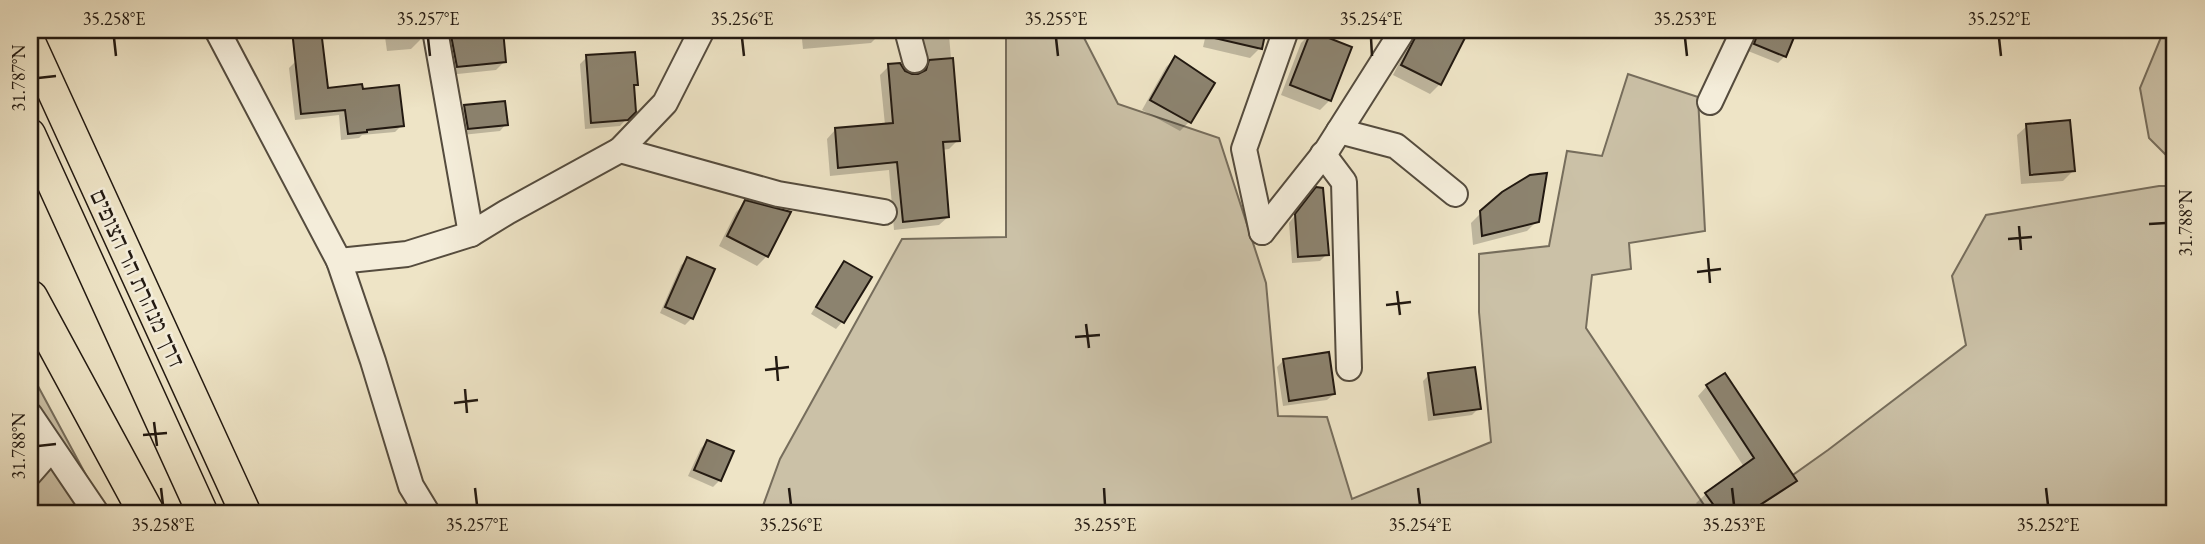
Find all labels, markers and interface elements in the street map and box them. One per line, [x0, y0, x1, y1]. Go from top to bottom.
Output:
text: 35.258°E [83, 7, 145, 30]
text: 35.257°E [397, 7, 459, 30]
text: 35.256°E [711, 7, 773, 30]
text: 35.255°E [1025, 7, 1087, 30]
text: 35.254°E [1340, 7, 1402, 30]
text: 35.253°E [1654, 7, 1716, 30]
text: 35.252°E [1968, 7, 2030, 30]
text: 31.787°N [7, 44, 30, 111]
street label: דרך מנהרת הר הצופים [83, 184, 193, 372]
text: 31.788°N [2174, 189, 2197, 256]
text: 31.788°N [7, 412, 30, 479]
text: 35.258°E [132, 513, 194, 536]
text: 35.257°E [446, 513, 508, 536]
text: 35.256°E [760, 513, 822, 536]
text: 35.255°E [1074, 513, 1136, 536]
text: 35.254°E [1389, 513, 1451, 536]
text: 35.253°E [1703, 513, 1765, 536]
text: 35.252°E [2017, 513, 2079, 536]

